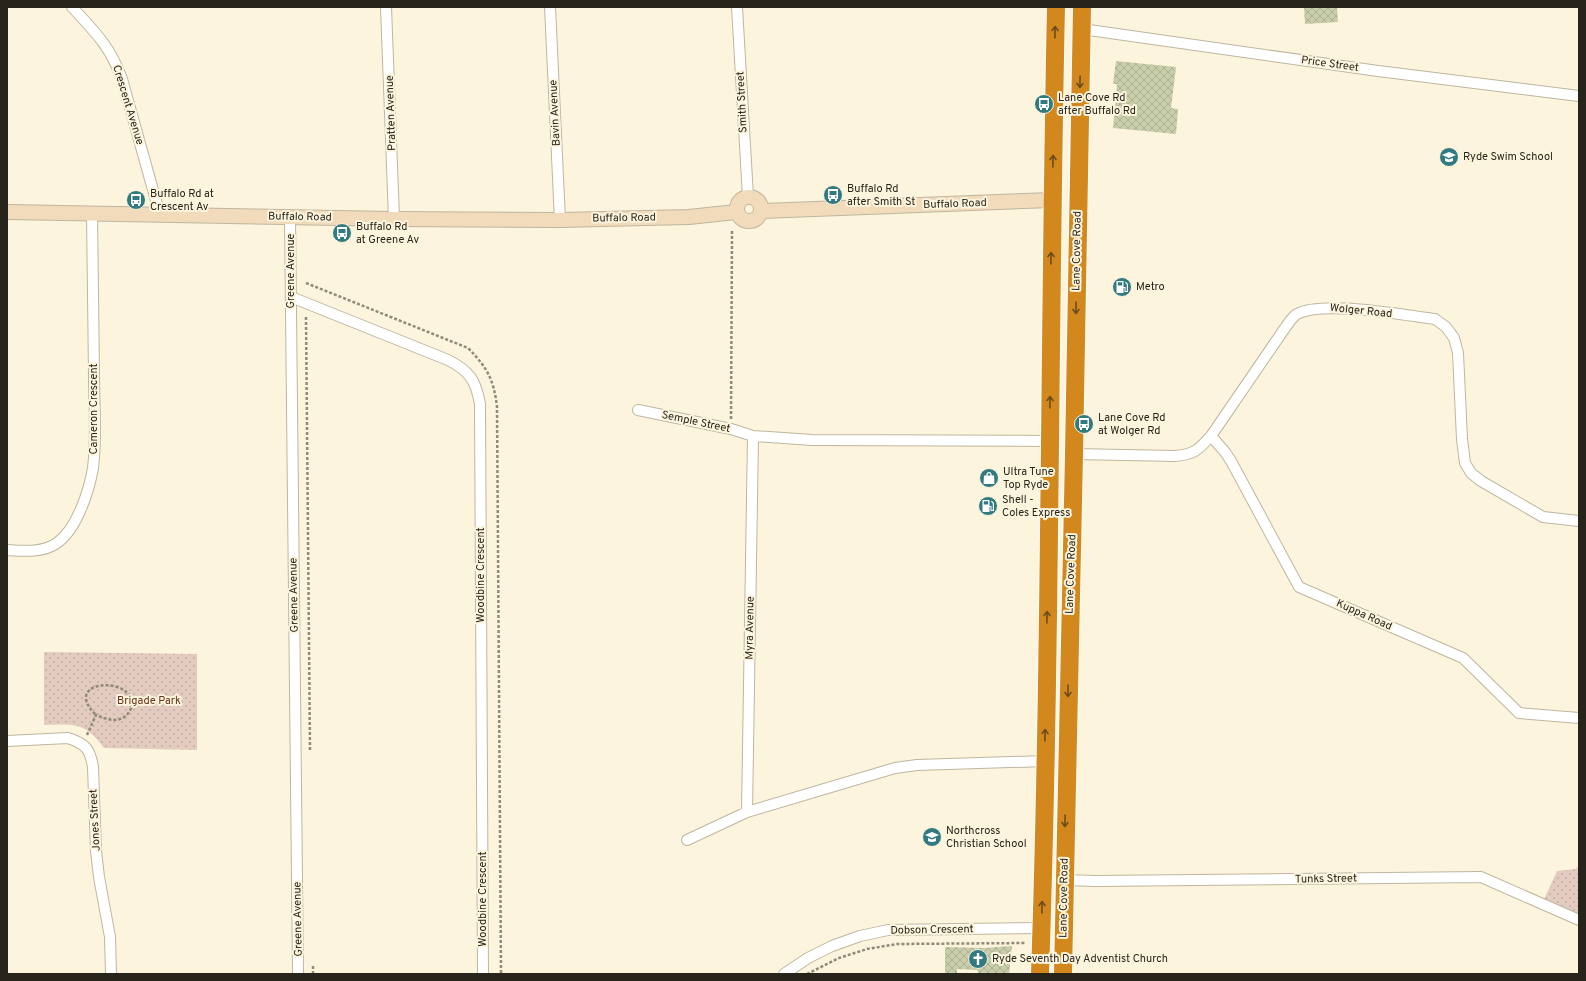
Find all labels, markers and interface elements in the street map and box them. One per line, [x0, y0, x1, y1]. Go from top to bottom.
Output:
one-way arrow [1051, 26, 1059, 39]
street label: Price Street [1300, 53, 1360, 75]
street label: Crescent Avenue [109, 63, 147, 147]
street label: Smith Street [733, 71, 751, 133]
street label: Pratten Avenue [383, 75, 399, 151]
one-way arrow [1076, 75, 1084, 88]
street label: Bavin Avenue [546, 79, 564, 147]
place label: Lane Cove Rd after Buffalo Rd [1058, 91, 1136, 118]
bus stop icon: Lane Cove Rd after Buffalo Rd [1033, 93, 1055, 115]
school or university icon: Ryde Swim School [1438, 146, 1460, 168]
place label: Ryde Swim School [1463, 150, 1553, 164]
one-way arrow [1049, 155, 1056, 168]
place label: Buffalo Rd after Smith St [847, 182, 916, 209]
bus stop icon: Buffalo Rd after Smith St [822, 184, 844, 206]
place label: Buffalo Rd at Crescent Av [150, 187, 214, 214]
bus stop icon: Buffalo Rd at Crescent Av [125, 189, 147, 211]
street label: Buffalo Road [923, 196, 987, 212]
street label: Buffalo Road [268, 209, 332, 225]
street label: Buffalo Road [592, 210, 656, 226]
street label: Lane Cove Road [1069, 211, 1085, 291]
place label: Buffalo Rd at Greene Av [356, 220, 419, 247]
bus stop icon: Buffalo Rd at Greene Av [331, 222, 353, 244]
street label: Greene Avenue [284, 233, 298, 308]
one-way arrow [1047, 252, 1055, 265]
fuel station icon: Metro [1111, 276, 1133, 298]
place label: Metro [1136, 280, 1165, 294]
one-way arrow [1072, 301, 1080, 314]
street label: Wolger Road [1329, 301, 1393, 321]
street label: Cameron Crescent [87, 363, 101, 455]
one-way arrow [1046, 396, 1054, 409]
street label: Semple Street [660, 408, 732, 436]
place label: Lane Cove Rd at Wolger Rd [1098, 411, 1166, 438]
bus stop icon: Lane Cove Rd at Wolger Rd [1073, 413, 1095, 435]
place label: Ultra Tune Top Ryde [1003, 465, 1054, 492]
shop icon: Ultra Tune Top Ryde [978, 467, 1000, 489]
place label: Shell - Coles Express [1002, 493, 1070, 520]
fuel station icon: Shell - Coles Express [977, 495, 999, 517]
street label: Woodbine Crescent [474, 527, 488, 623]
street label: Lane Cove Road [1063, 534, 1079, 614]
street label: Greene Avenue [286, 557, 302, 633]
street label: Myra Avenue [742, 596, 758, 660]
street label: Kuppa Road [1334, 596, 1394, 634]
one-way arrow [1043, 611, 1051, 624]
one-way arrow [1064, 684, 1072, 697]
park label: Brigade Park [117, 694, 181, 708]
one-way arrow [1041, 729, 1049, 742]
street label: Jones Street [86, 789, 104, 851]
one-way arrow [1061, 814, 1069, 827]
place label: Northcross Christian School [946, 824, 1027, 851]
school or university icon: Northcross Christian School [921, 826, 943, 848]
street label: Woodbine Crescent [476, 851, 490, 947]
street label: Lane Cove Road [1056, 858, 1072, 938]
street label: Tunks Street [1295, 871, 1357, 887]
street label: Greene Avenue [290, 881, 306, 957]
one-way arrow [1038, 901, 1046, 914]
street label: Dobson Crescent [890, 922, 974, 938]
church icon: Ryde Seventh Day Adventist Church [967, 948, 989, 970]
place label: Ryde Seventh Day Adventist Church [992, 952, 1168, 966]

